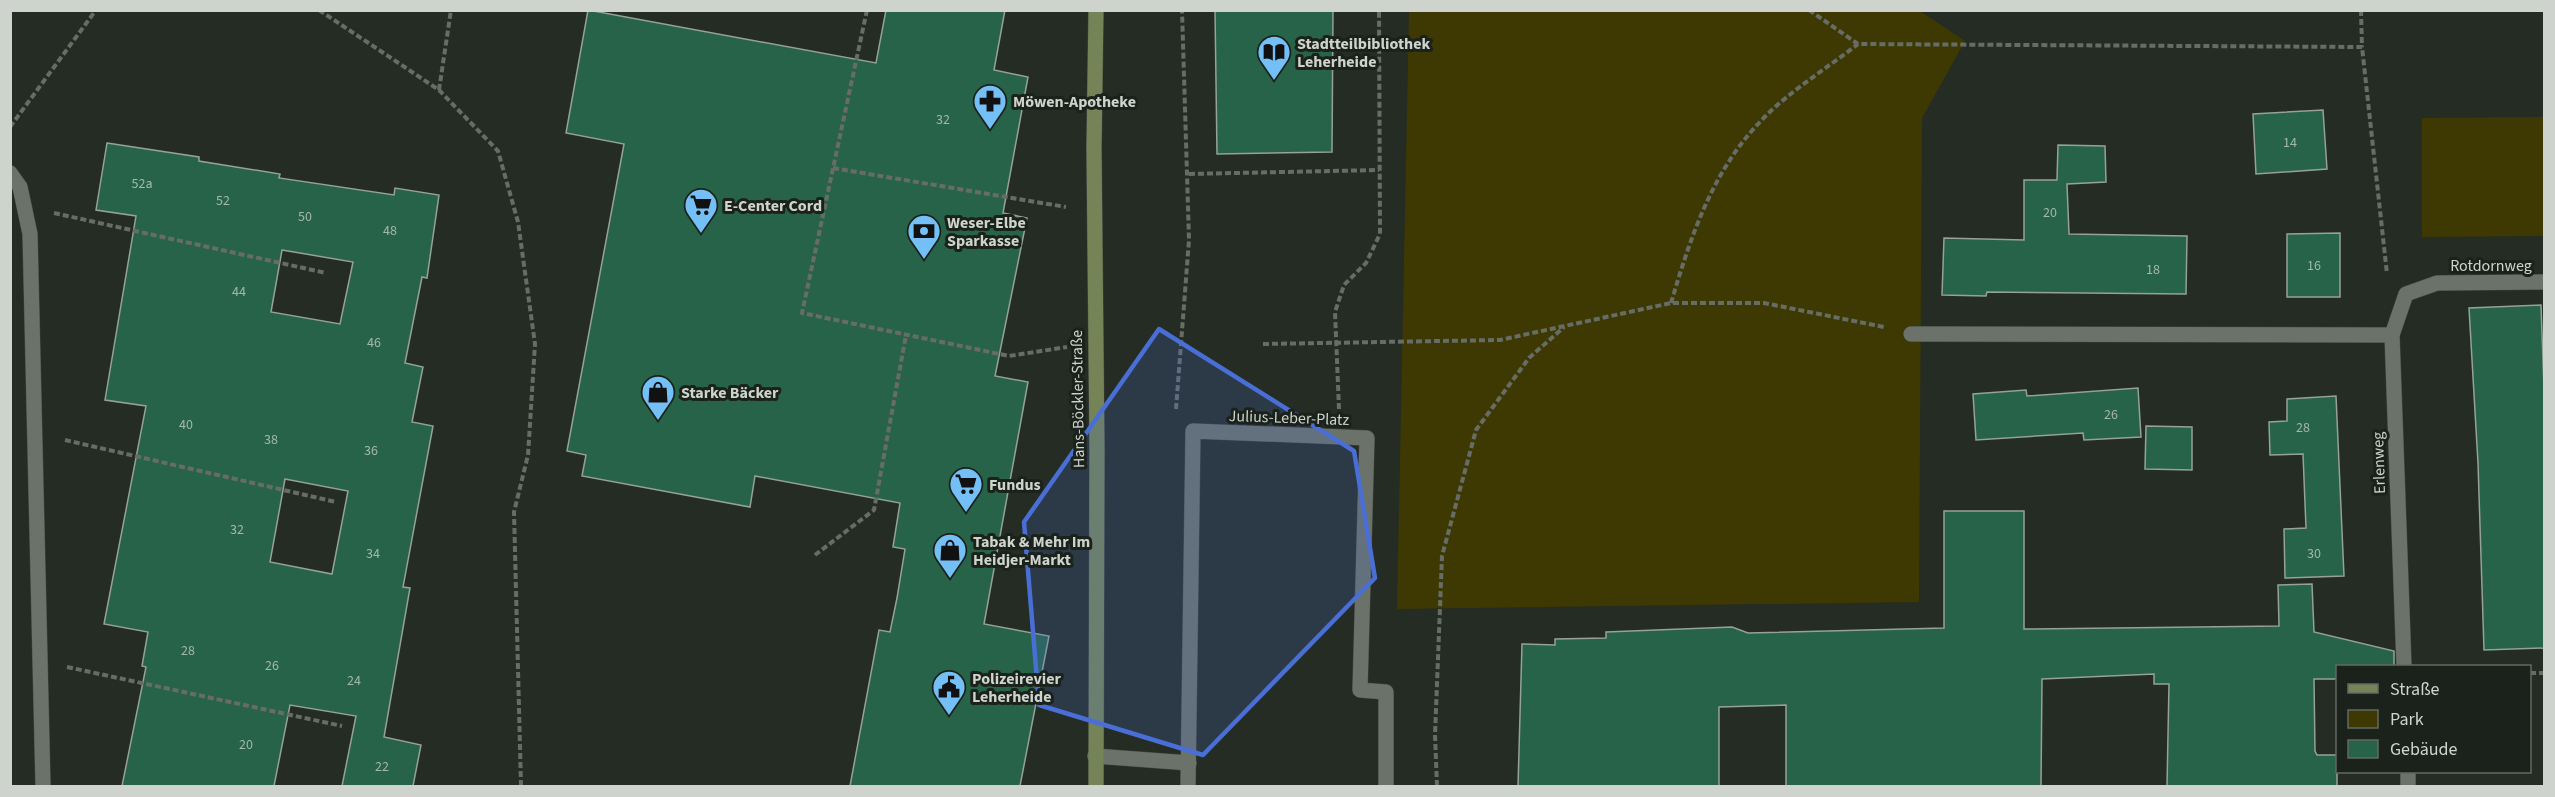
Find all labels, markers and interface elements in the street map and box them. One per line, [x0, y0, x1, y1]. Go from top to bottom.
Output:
place label: Stadtteilbibliothek Leherheide [1297, 33, 1431, 73]
library icon: Stadtteilbibliothek Leherheide [1256, 34, 1292, 81]
pharmacy icon: Möwen-Apotheke [972, 83, 1008, 130]
place label: Möwen-Apotheke [1013, 91, 1136, 113]
house number: 32 [936, 110, 950, 130]
house number: 14 [2283, 133, 2297, 153]
house number: 52a [132, 174, 152, 194]
supermarket icon: E-Center Cord [683, 187, 719, 234]
house number: 52 [216, 191, 230, 211]
place label: E-Center Cord [724, 195, 822, 217]
house number: 20 [2043, 203, 2057, 223]
house number: 50 [298, 207, 312, 227]
place label: Weser-Elbe Sparkasse [947, 212, 1026, 252]
bank icon: Weser-Elbe Sparkasse [906, 213, 942, 260]
house number: 48 [383, 221, 397, 241]
street label: Rotdornweg [2450, 255, 2532, 277]
house number: 16 [2307, 256, 2321, 276]
house number: 18 [2146, 260, 2160, 280]
house number: 44 [232, 282, 246, 302]
street label: Hans-Böckler-Straße [1066, 330, 1090, 468]
house number: 46 [367, 333, 381, 353]
shop icon: Starke Bäcker [640, 374, 676, 421]
place label: Starke Bäcker [681, 382, 779, 404]
street label: Julius-Leber-Platz [1228, 405, 1350, 431]
house number: 26 [2104, 405, 2118, 425]
house number: 40 [179, 415, 193, 435]
house number: 28 [2296, 418, 2310, 438]
house number: 38 [264, 430, 278, 450]
street label: Erlenweg [2367, 432, 2391, 494]
house number: 36 [364, 441, 378, 461]
supermarket icon: Fundus [948, 466, 984, 513]
place label: Fundus [989, 474, 1041, 496]
house number: 32 [230, 520, 244, 540]
place label: Tabak & Mehr Im Heidjer-Markt [973, 531, 1090, 571]
shop icon: Tabak & Mehr Im Heidjer-Markt [932, 532, 968, 579]
house number: 34 [366, 544, 380, 564]
house number: 30 [2307, 544, 2321, 564]
house number: 28 [181, 641, 195, 661]
house number: 26 [265, 656, 279, 676]
legend [2336, 665, 2531, 773]
place label: Polizeirevier Leherheide [972, 668, 1061, 708]
public building icon: Polizeirevier Leherheide [931, 669, 967, 716]
house number: 24 [347, 671, 361, 691]
text: Straße [2390, 677, 2440, 702]
text: Park [2390, 707, 2424, 732]
house number: 20 [239, 735, 253, 755]
text: Gebäude [2390, 737, 2458, 762]
house number: 22 [375, 757, 389, 777]

